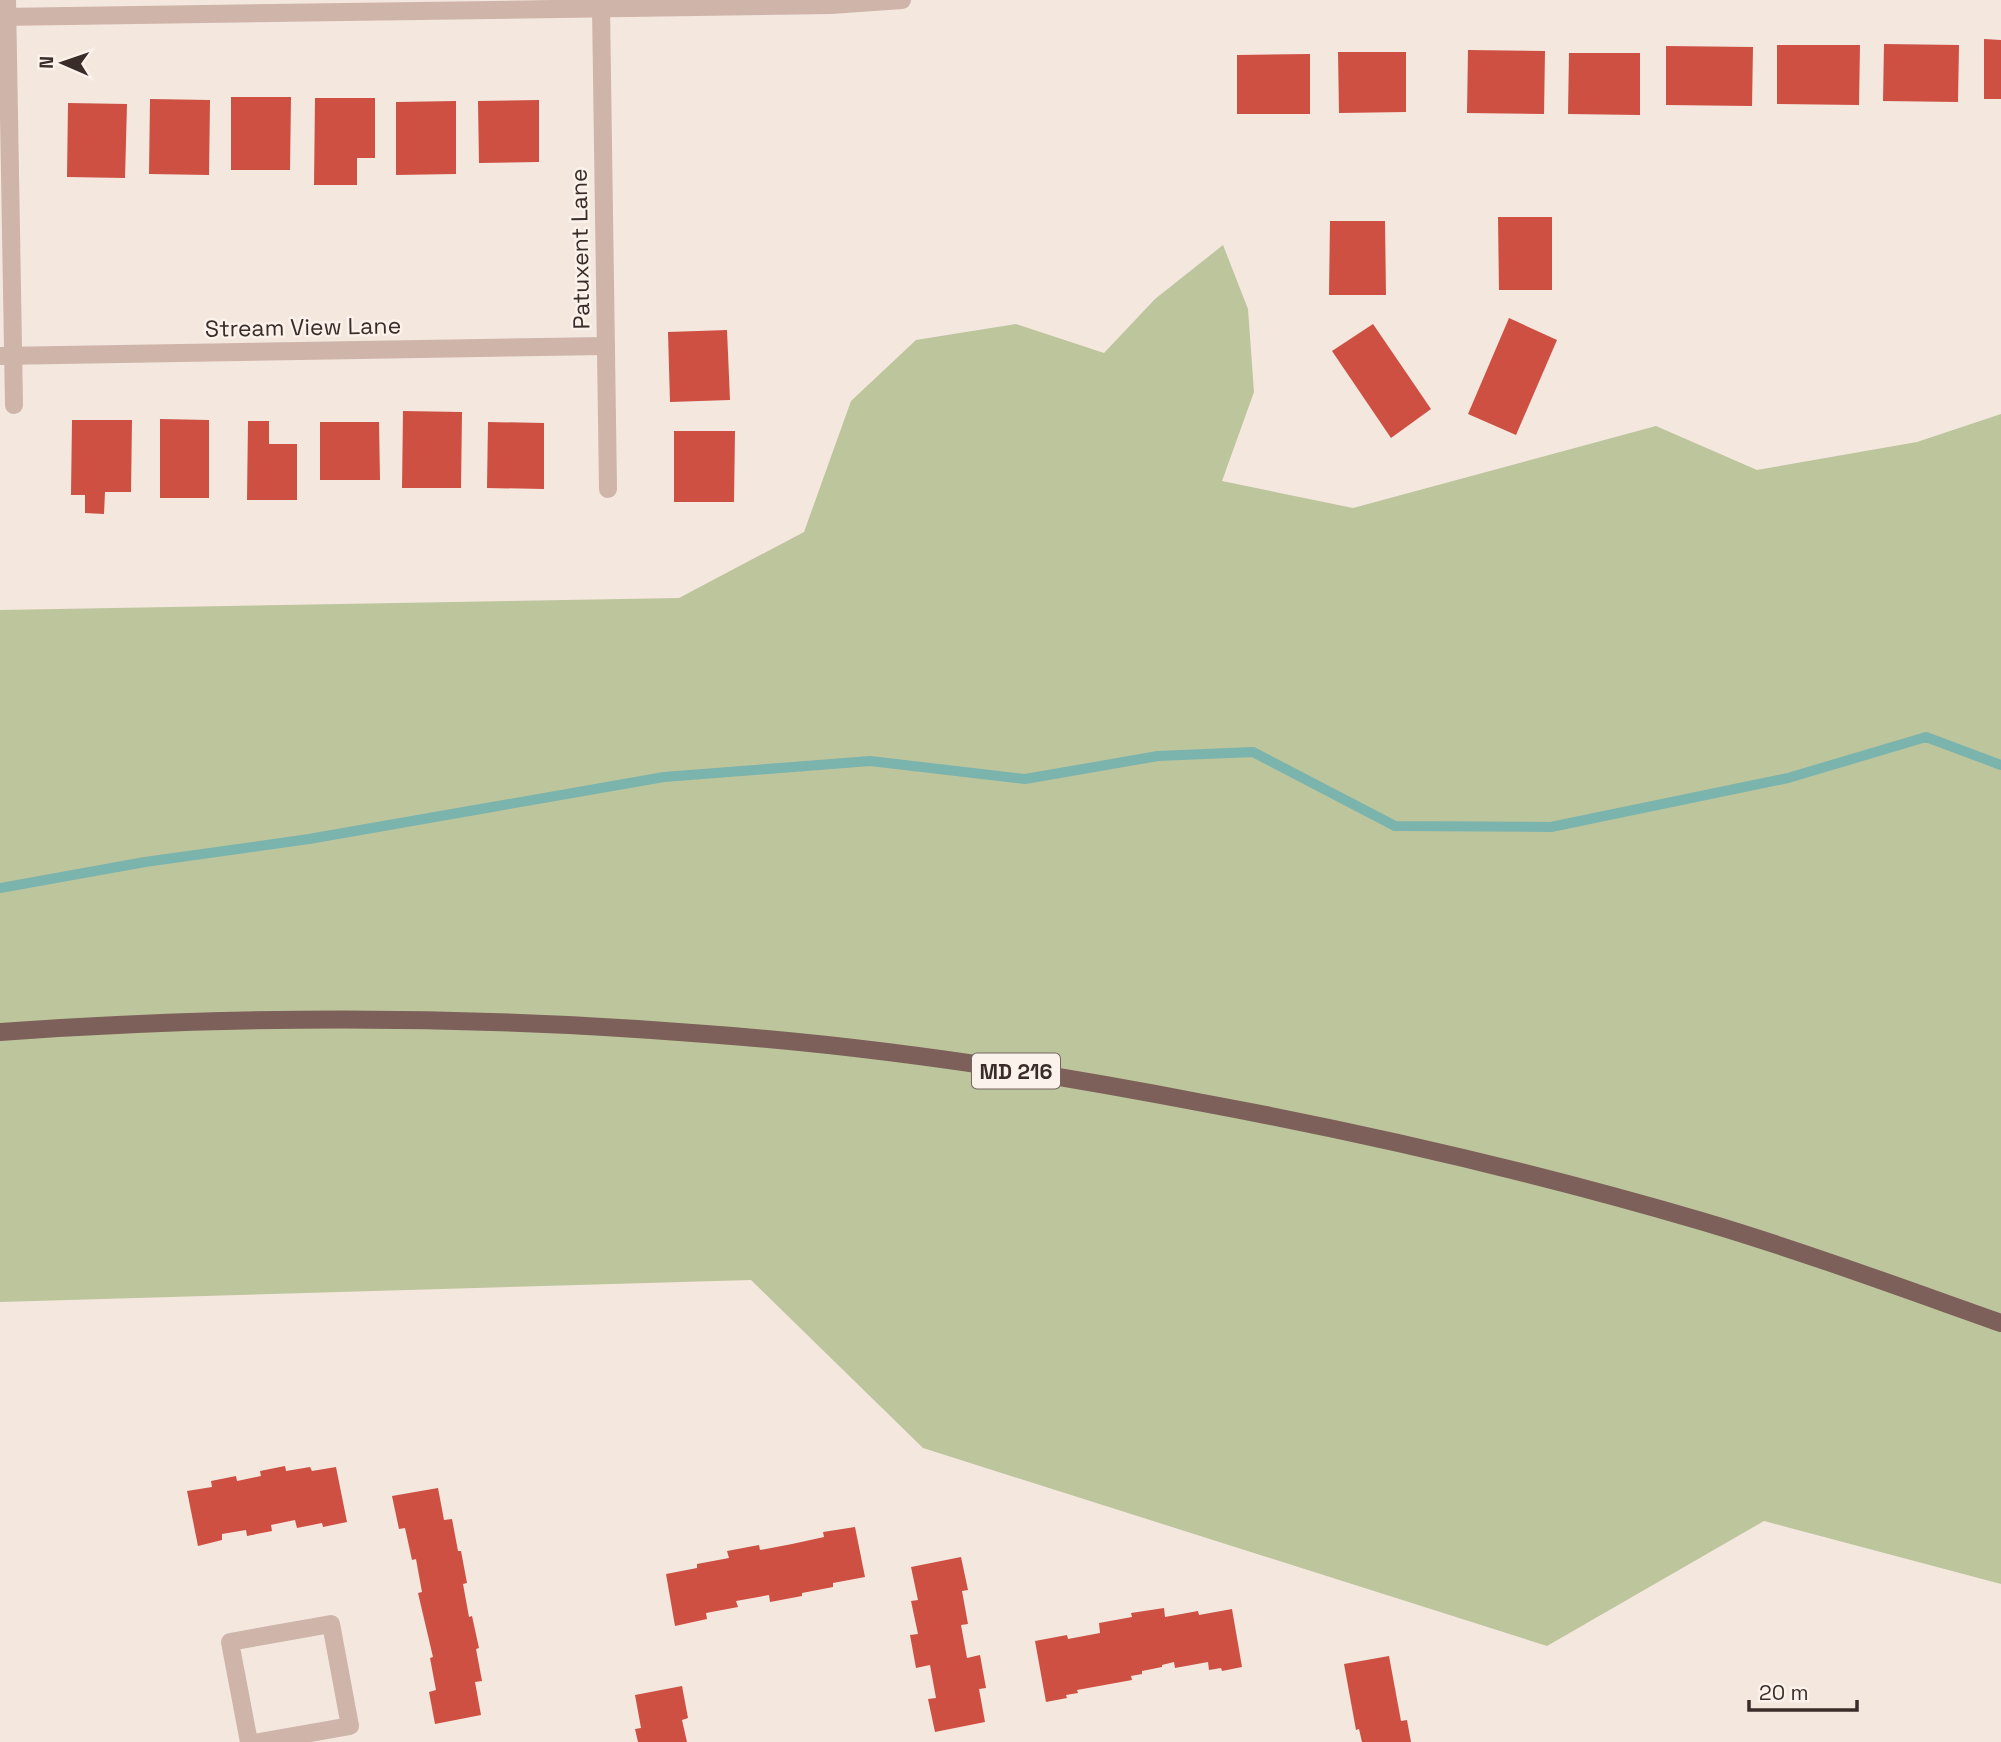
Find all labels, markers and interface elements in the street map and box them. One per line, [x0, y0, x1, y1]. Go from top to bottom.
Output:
north arrow [28, 28, 98, 98]
text: N [34, 56, 59, 69]
street label: Patuxent Lane [564, 168, 596, 330]
street label: Stream View Lane [205, 310, 401, 344]
road number: MD 216 [972, 1054, 1060, 1088]
scale bar [1749, 1668, 1857, 1712]
text: 20 m [1759, 1679, 1809, 1706]

